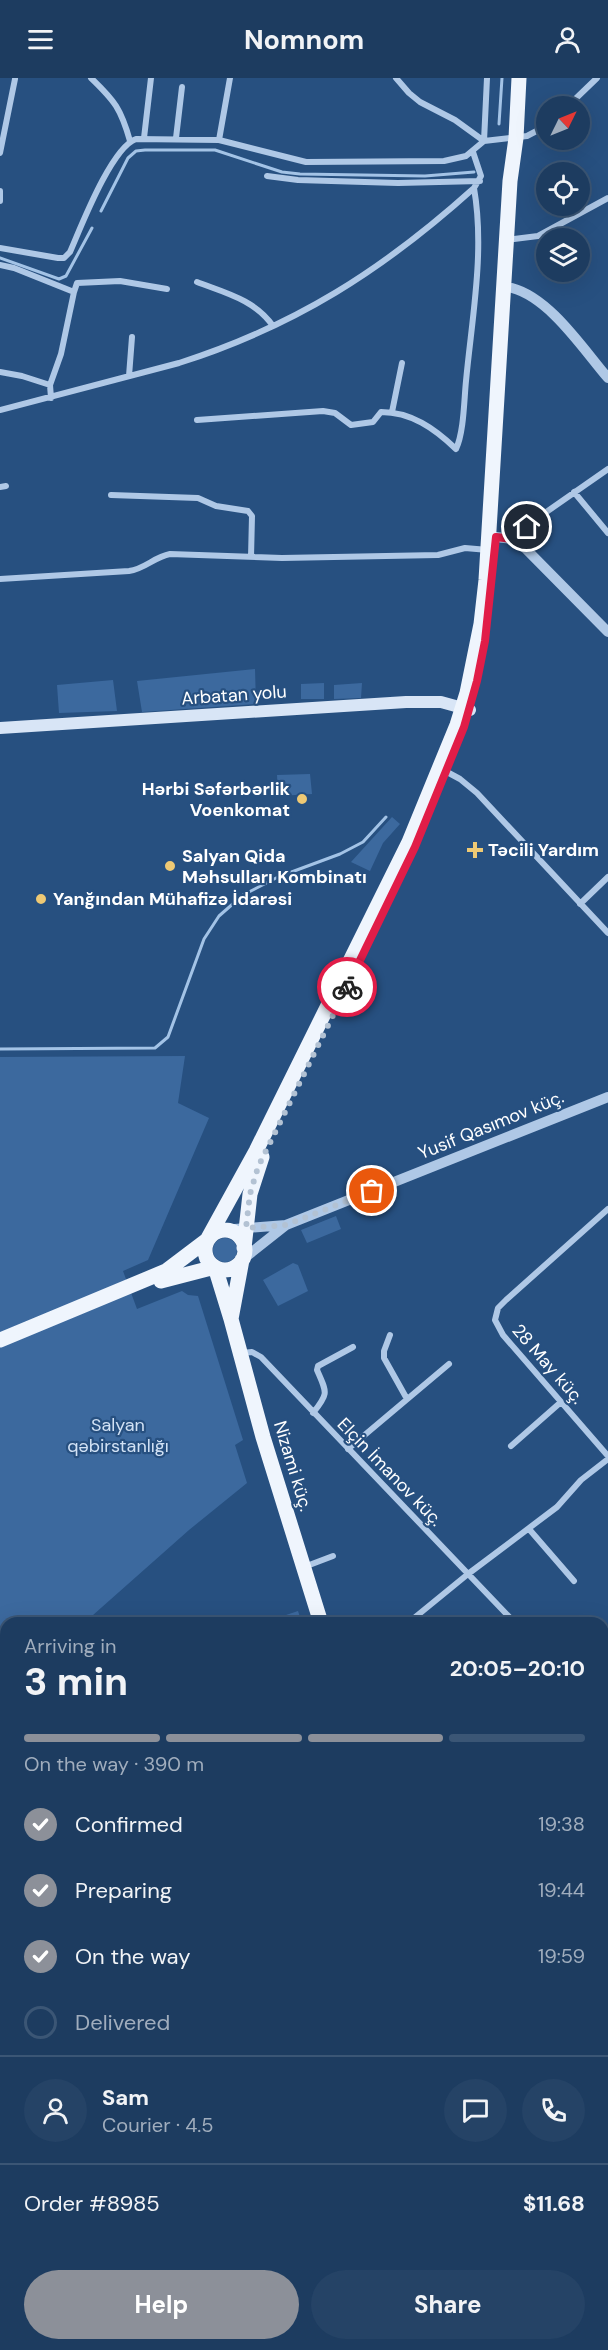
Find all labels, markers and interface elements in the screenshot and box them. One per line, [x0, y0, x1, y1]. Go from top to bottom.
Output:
text: Nomnom [244, 22, 364, 57]
icon: menu [24, 23, 57, 56]
icon: person [551, 23, 584, 56]
north arrow [536, 96, 590, 150]
map controls [536, 96, 590, 282]
button: locate [536, 162, 590, 216]
button: layers [536, 228, 590, 282]
pin [501, 501, 552, 552]
icon: home [510, 510, 543, 543]
street label: Arbatan yolu [181, 679, 287, 711]
place label: Hərbi Səfərbərlik Voenkomat [142, 777, 291, 822]
marker: Hərbi Səfərbərlik Voenkomat [295, 792, 309, 806]
place label: Təcili Yardım [488, 838, 599, 862]
marker: Təcili Yardım [466, 841, 484, 859]
place label: Salyan Qida Məhsulları Kombinatı [182, 844, 367, 889]
marker: Salyan Qida Məhsulları Kombinatı [163, 859, 177, 873]
place label: Yanğından Mühafizə İdarəsi [53, 887, 292, 911]
marker: Yanğından Mühafizə İdarəsi [34, 892, 48, 906]
courier [317, 957, 377, 1017]
icon: bike [331, 971, 364, 1004]
street label: Yusif Qasımov küç. [415, 1085, 567, 1165]
pin [346, 1165, 397, 1216]
icon: bag [355, 1174, 388, 1207]
street label: 28 May küç. [507, 1319, 589, 1409]
park label: Salyan qəbirstanlığı [67, 1413, 169, 1458]
street label: Elçin İmanov küç. [332, 1413, 448, 1531]
street label: Nizami küç. [268, 1418, 318, 1514]
text: Arriving in [24, 1633, 116, 1659]
text: 20:05–20:10 [450, 1654, 585, 1683]
text: 3 min [24, 1656, 128, 1707]
text: On the way · 390 m [24, 1751, 204, 1777]
icon: check [24, 1808, 57, 1841]
text: Confirmed [75, 1810, 183, 1839]
text: 19:38 [538, 1811, 585, 1837]
icon: check [24, 1874, 57, 1907]
text: Preparing [75, 1876, 172, 1905]
text: 19:44 [538, 1877, 585, 1903]
icon: check [24, 1940, 57, 1973]
text: On the way [75, 1942, 190, 1971]
text: 19:59 [538, 1943, 585, 1969]
text: Delivered [75, 2008, 170, 2037]
button: person [24, 2079, 87, 2142]
button: chat [444, 2079, 507, 2142]
button: phone [522, 2079, 585, 2142]
text: Sam [102, 2083, 149, 2112]
text: Courier · 4.5 [102, 2112, 214, 2138]
text: Order #8985 [24, 2189, 160, 2218]
text: $11.68 [523, 2189, 585, 2218]
button: Help [24, 2270, 299, 2339]
button: Share [311, 2270, 585, 2339]

